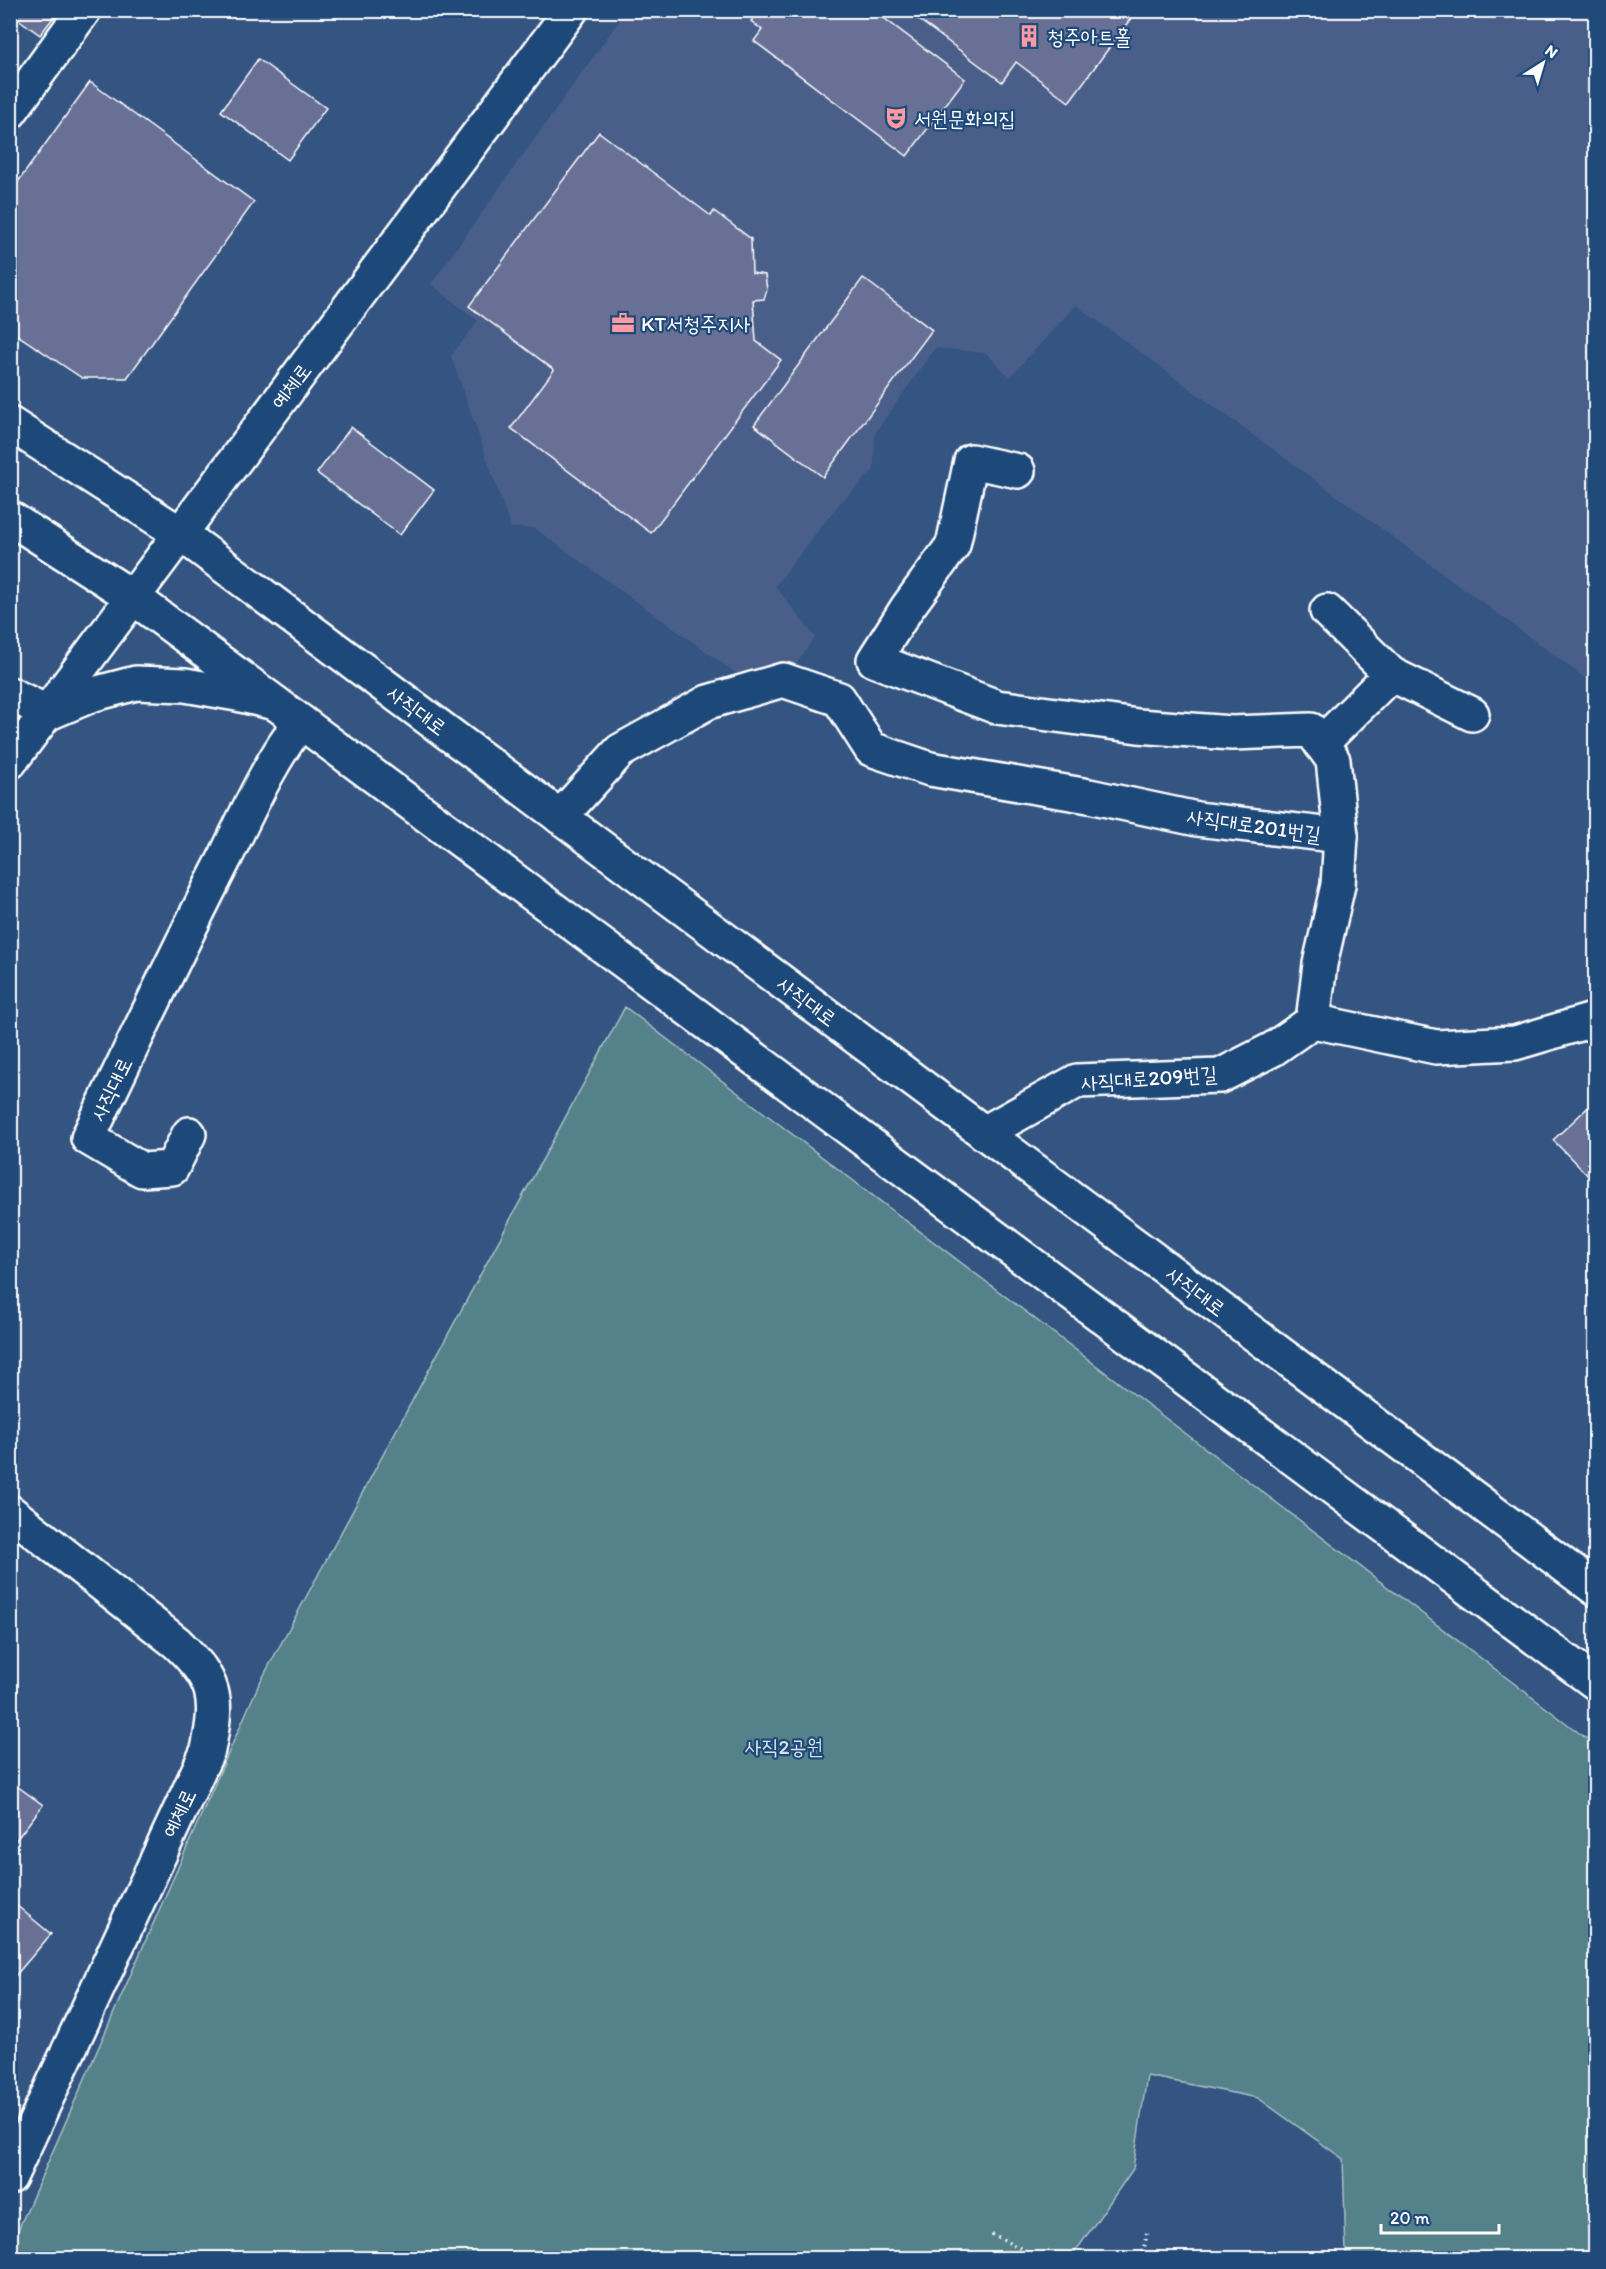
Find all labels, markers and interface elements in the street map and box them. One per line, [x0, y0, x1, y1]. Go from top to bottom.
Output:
building icon: 청주아트홀 [1016, 23, 1042, 49]
place label: 청주아트홀 [1047, 24, 1132, 49]
north arrow [1513, 33, 1573, 93]
text: N [1542, 41, 1562, 62]
theatre icon: 서원문화의집 [883, 105, 909, 131]
place label: 서원문화의집 [914, 106, 1015, 131]
office icon: KT서청주지사 [610, 310, 636, 336]
place label: KT서청주지사 [641, 311, 751, 336]
street label: 예체로 [266, 358, 316, 414]
street label: 사직대로 [382, 680, 452, 740]
street label: 사직대로201번길 [1185, 803, 1323, 847]
street label: 사직대로 [772, 971, 842, 1031]
street label: 사직대로 [85, 1053, 137, 1125]
street label: 사직대로209번길 [1080, 1061, 1218, 1095]
street label: 사직대로 [1161, 1261, 1231, 1321]
park label: 사직2공원 [745, 1734, 823, 1759]
street label: 예체로 [157, 1785, 201, 1841]
scale bar [1381, 2197, 1500, 2235]
text: 20 m [1390, 2207, 1430, 2229]

